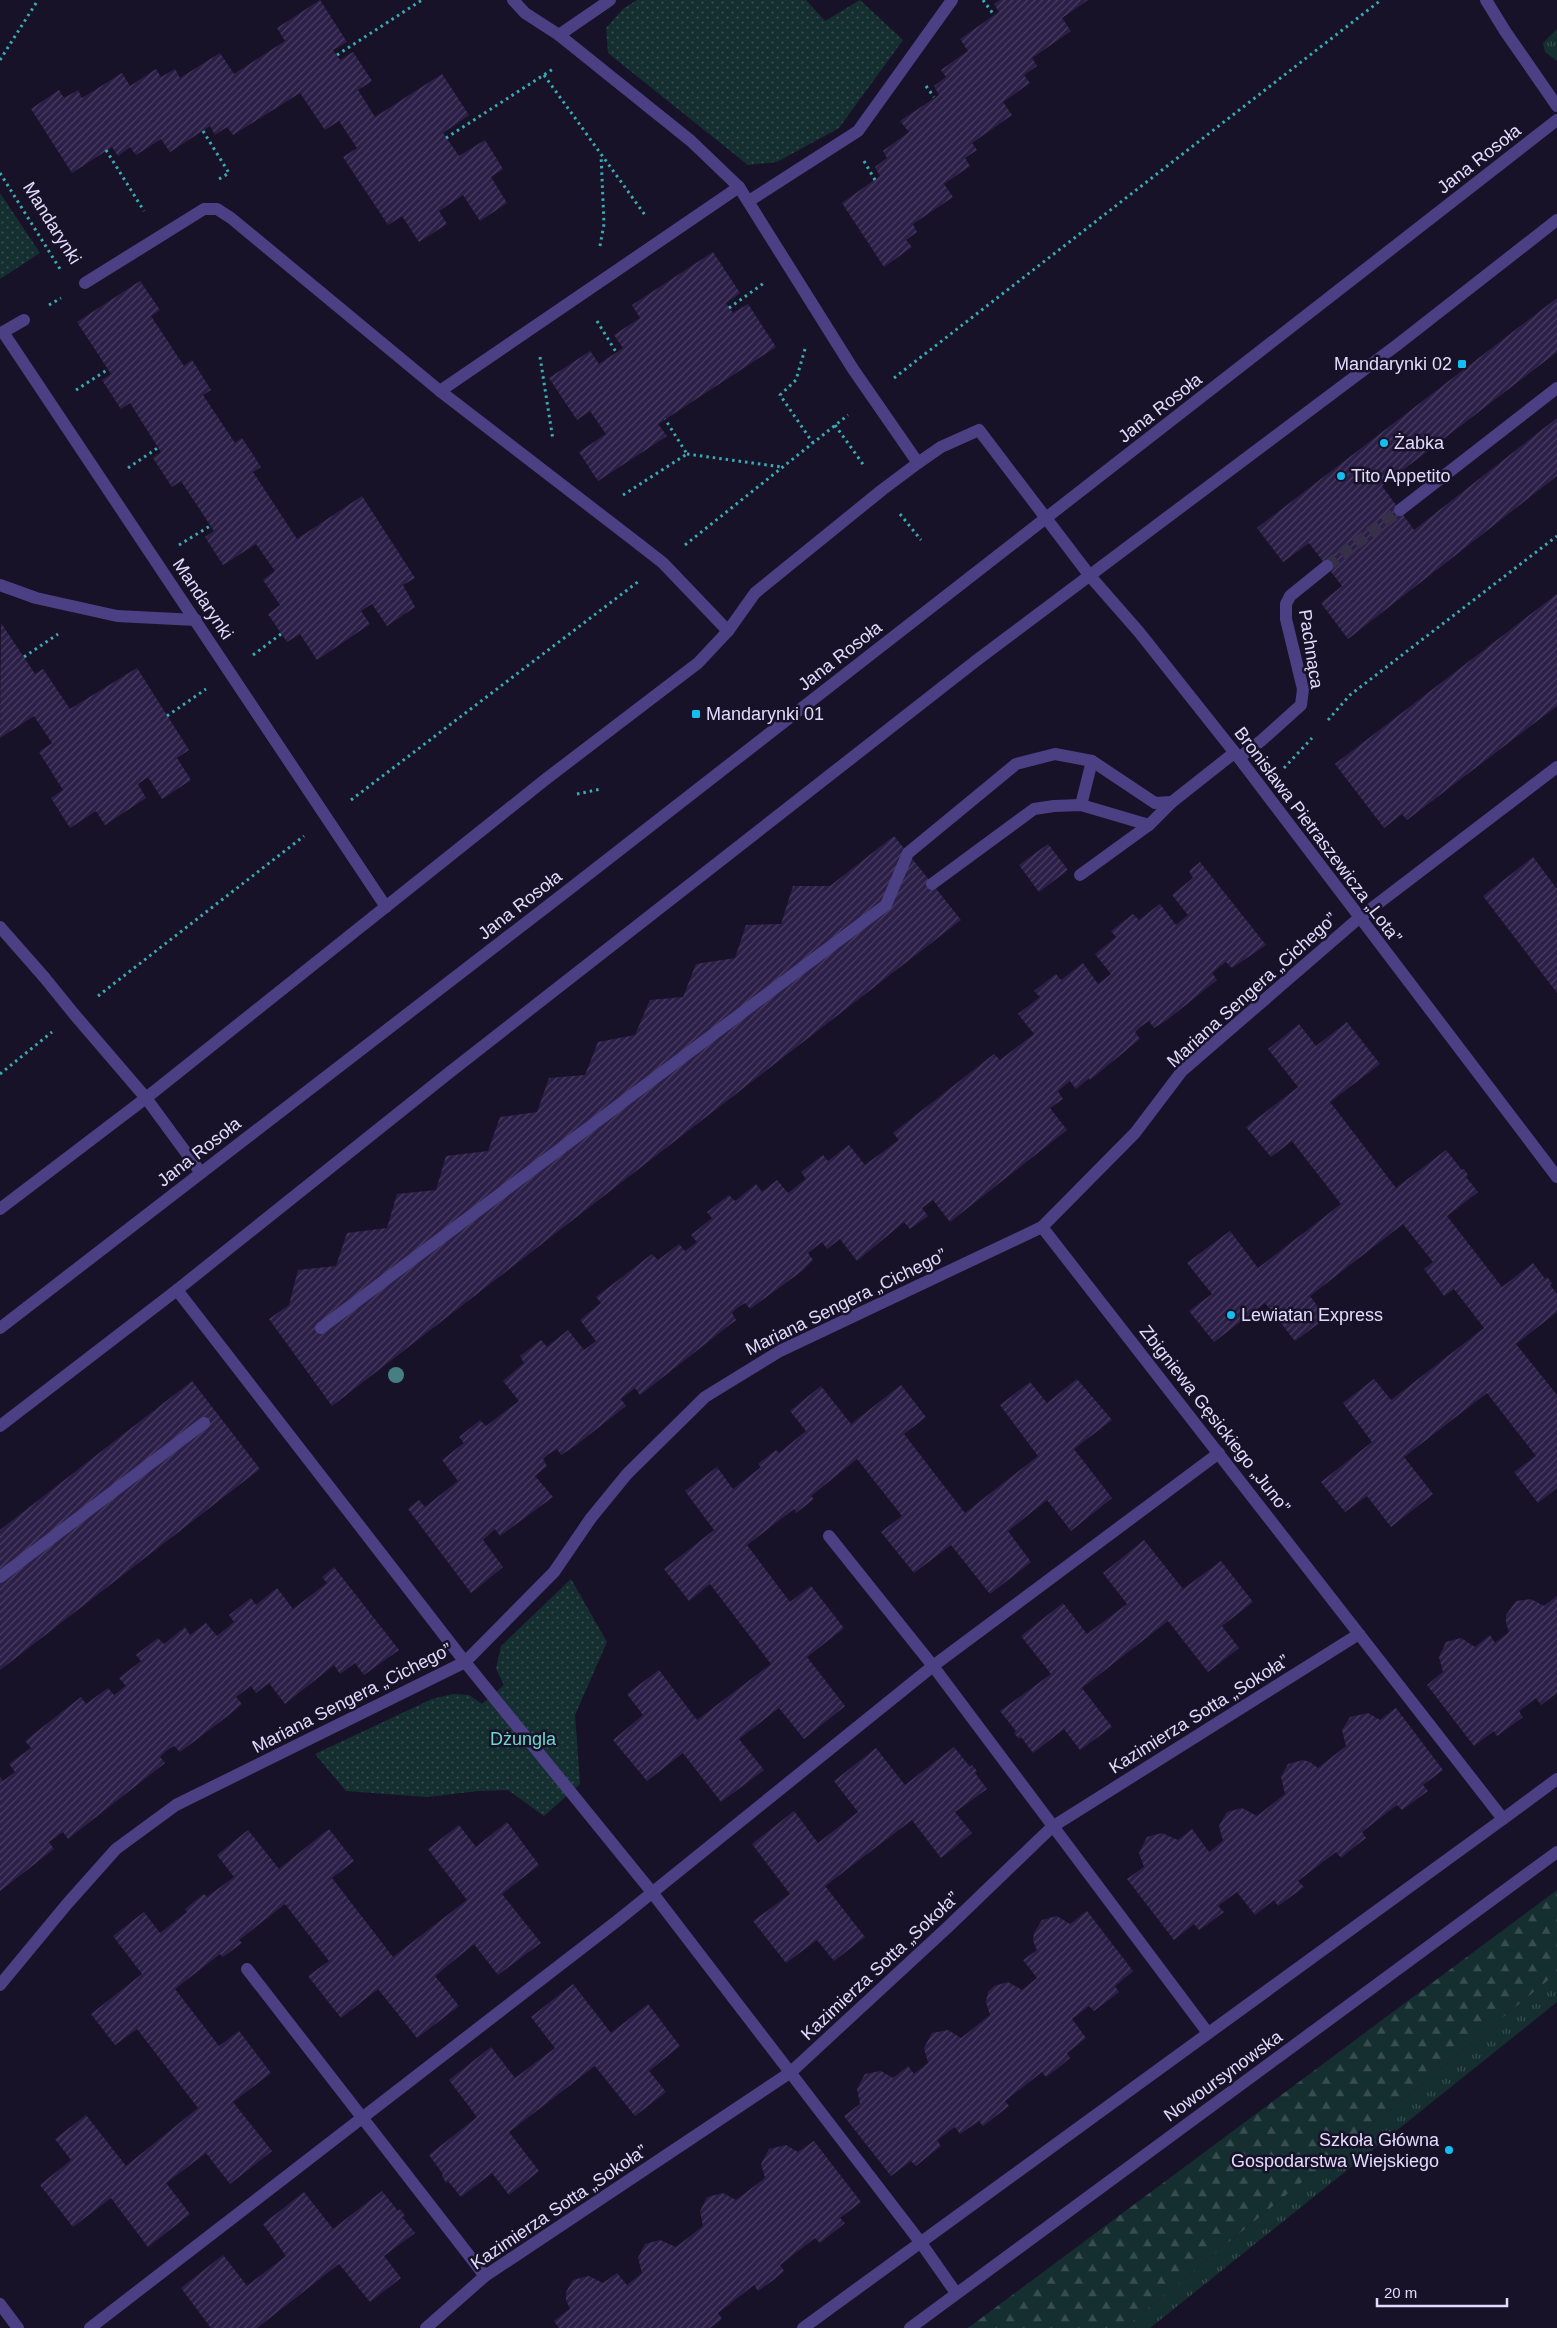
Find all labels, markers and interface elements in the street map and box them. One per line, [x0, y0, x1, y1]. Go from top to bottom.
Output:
street label: Jana Rosoła [1433, 120, 1525, 198]
street label: Mandarynki [19, 178, 85, 268]
place label: Mandarynki 02 [1334, 354, 1452, 374]
marker: Mandarynki 02 [1456, 358, 1468, 370]
street label: Jana Rosoła [1114, 369, 1206, 447]
place label: Żabka [1394, 433, 1445, 453]
marker: Żabka [1378, 437, 1390, 449]
place label: Tito Appetito [1351, 466, 1450, 486]
marker: Tito Appetito [1335, 470, 1347, 482]
street label: Mandarynki [169, 555, 237, 643]
street label: Pachnąca [1295, 608, 1327, 691]
street label: Jana Rosoła [794, 617, 886, 695]
place label: Mandarynki 01 [706, 704, 824, 724]
marker: Mandarynki 01 [690, 708, 702, 720]
street label: Bronisława Pietraszewicza „Lota” [1230, 723, 1406, 947]
street label: Jana Rosoła [474, 866, 566, 944]
street label: Mariana Sengera „Cichego” [1163, 909, 1341, 1071]
street label: Jana Rosoła [153, 1113, 245, 1191]
street label: Mariana Sengera „Cichego” [742, 1245, 950, 1359]
place label: Lewiatan Express [1241, 1305, 1383, 1325]
marker: Lewiatan Express [1225, 1309, 1237, 1321]
street label: Zbigniewa Gęsickiego „Juno” [1136, 1321, 1294, 1517]
street label: Mariana Sengera „Cichego” [249, 1639, 455, 1757]
street label: Kazimierza Sotta „Sokoła” [1105, 1650, 1293, 1778]
park label: Dżungla [490, 1729, 557, 1749]
street label: Kazimierza Sotta „Sokoła” [797, 1888, 963, 2044]
street label: Nowoursynowska [1160, 2026, 1287, 2126]
place label: Szkoła Główna Gospodarstwa Wiejskiego [1231, 2130, 1440, 2171]
street label: Kazimierza Sotta „Sokoła” [467, 2141, 651, 2273]
marker: Szkoła Główna Gospodarstwa Wiejskiego [1443, 2144, 1455, 2156]
scale bar [1377, 2276, 1507, 2308]
text: 20 m [1384, 2284, 1417, 2301]

